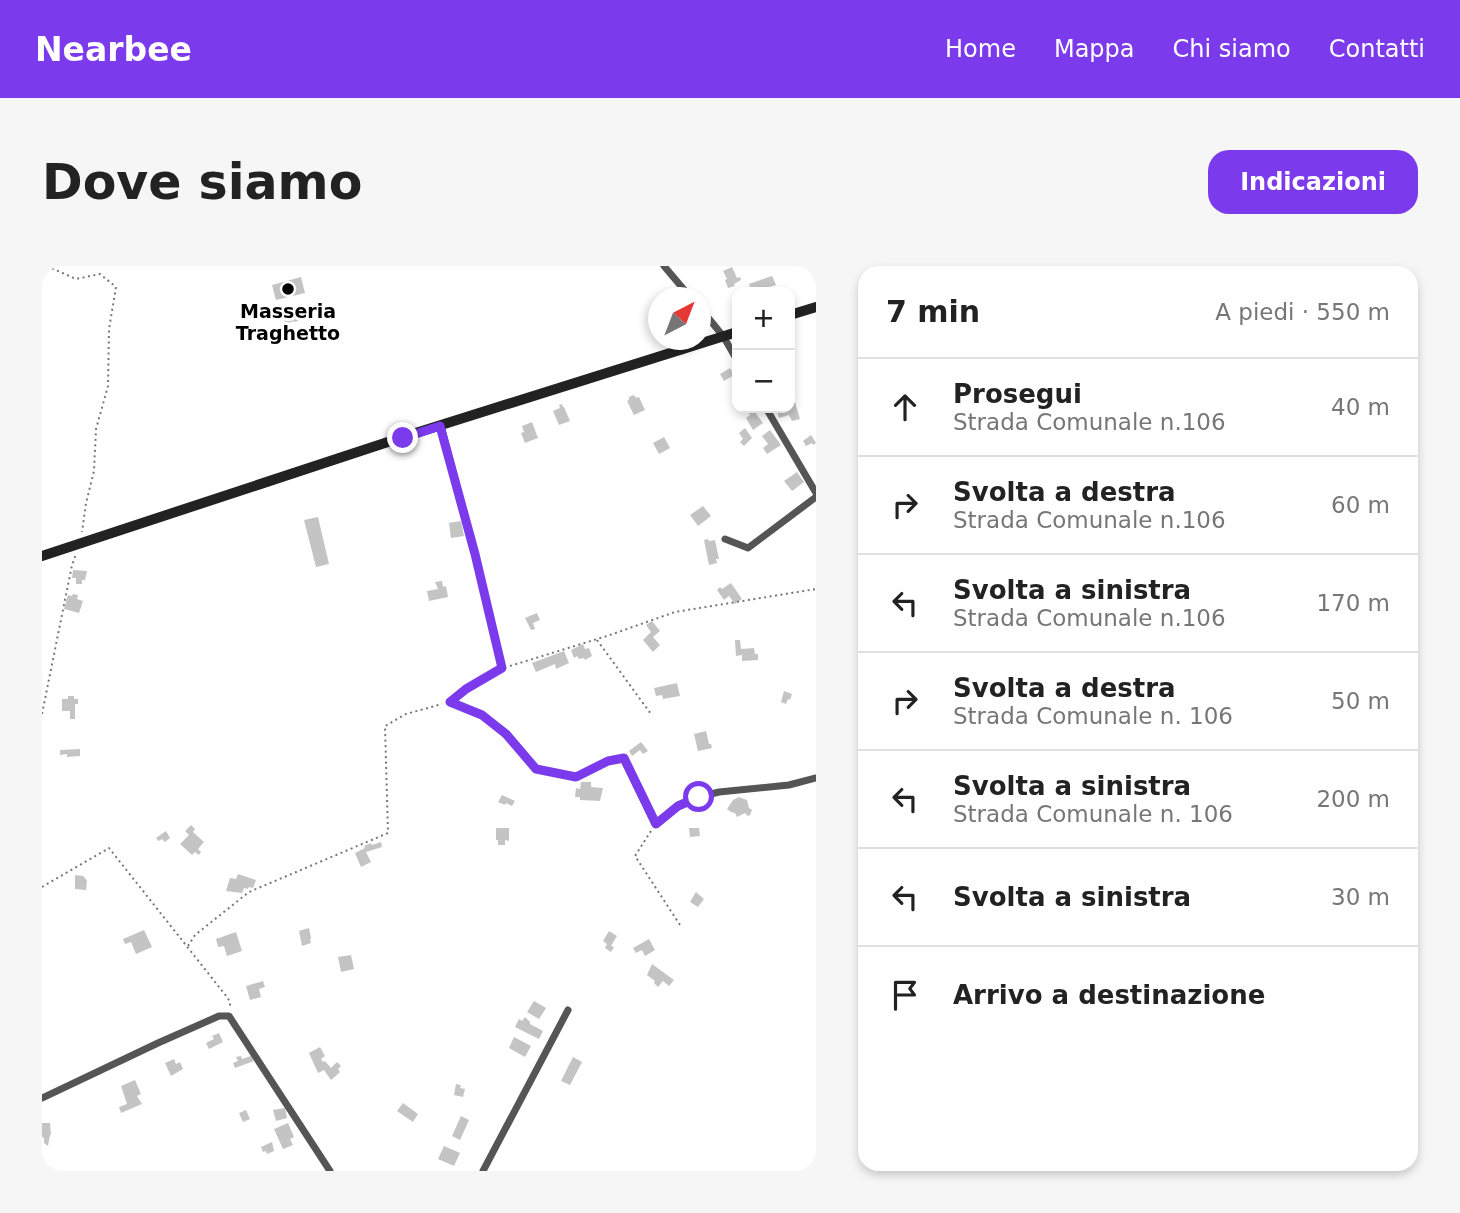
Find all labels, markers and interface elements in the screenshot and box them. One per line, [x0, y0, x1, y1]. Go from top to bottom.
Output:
text: Nearbee [35, 30, 192, 69]
text: Home [945, 35, 1016, 63]
text: Mappa [1054, 35, 1135, 63]
text: Chi siamo [1173, 35, 1291, 63]
text: Contatti [1329, 35, 1425, 63]
button: Indicazioni [1208, 150, 1418, 214]
text: Dove siamo [42, 154, 362, 211]
marker: Masseria Traghetto [280, 281, 296, 297]
north arrow [648, 287, 711, 350]
map controls [732, 287, 795, 413]
button: + [732, 287, 795, 350]
text: 7 min [886, 294, 980, 329]
text: A piedi · 550 m [1215, 299, 1390, 325]
place label: Masseria Traghetto [236, 300, 340, 344]
button: − [732, 350, 795, 413]
text: Prosegui [953, 379, 1082, 409]
icon: ahead [886, 388, 924, 426]
text: 40 m [1331, 394, 1390, 420]
text: Strada Comunale n.106 [953, 409, 1226, 435]
route end [387, 422, 418, 453]
text: Svolta a destra [953, 477, 1176, 507]
icon: right [886, 486, 924, 524]
text: 60 m [1331, 492, 1390, 518]
text: Strada Comunale n.106 [953, 507, 1226, 533]
text: Svolta a sinistra [953, 575, 1191, 605]
icon: left [886, 584, 924, 622]
text: 170 m [1316, 590, 1390, 616]
text: Strada Comunale n.106 [953, 605, 1226, 631]
text: Svolta a destra [953, 673, 1176, 703]
icon: right [886, 682, 924, 720]
text: 50 m [1331, 688, 1390, 714]
text: Strada Comunale n. 106 [953, 703, 1233, 729]
text: Svolta a sinistra [953, 771, 1191, 801]
icon: left [886, 780, 924, 818]
route start [683, 781, 714, 812]
text: 200 m [1316, 786, 1390, 812]
text: Strada Comunale n. 106 [953, 801, 1233, 827]
icon: left [886, 878, 924, 916]
text: Svolta a sinistra [953, 882, 1191, 912]
text: 30 m [1331, 884, 1390, 910]
icon: arrive [886, 976, 924, 1014]
text: Arrivo a destinazione [953, 980, 1265, 1010]

